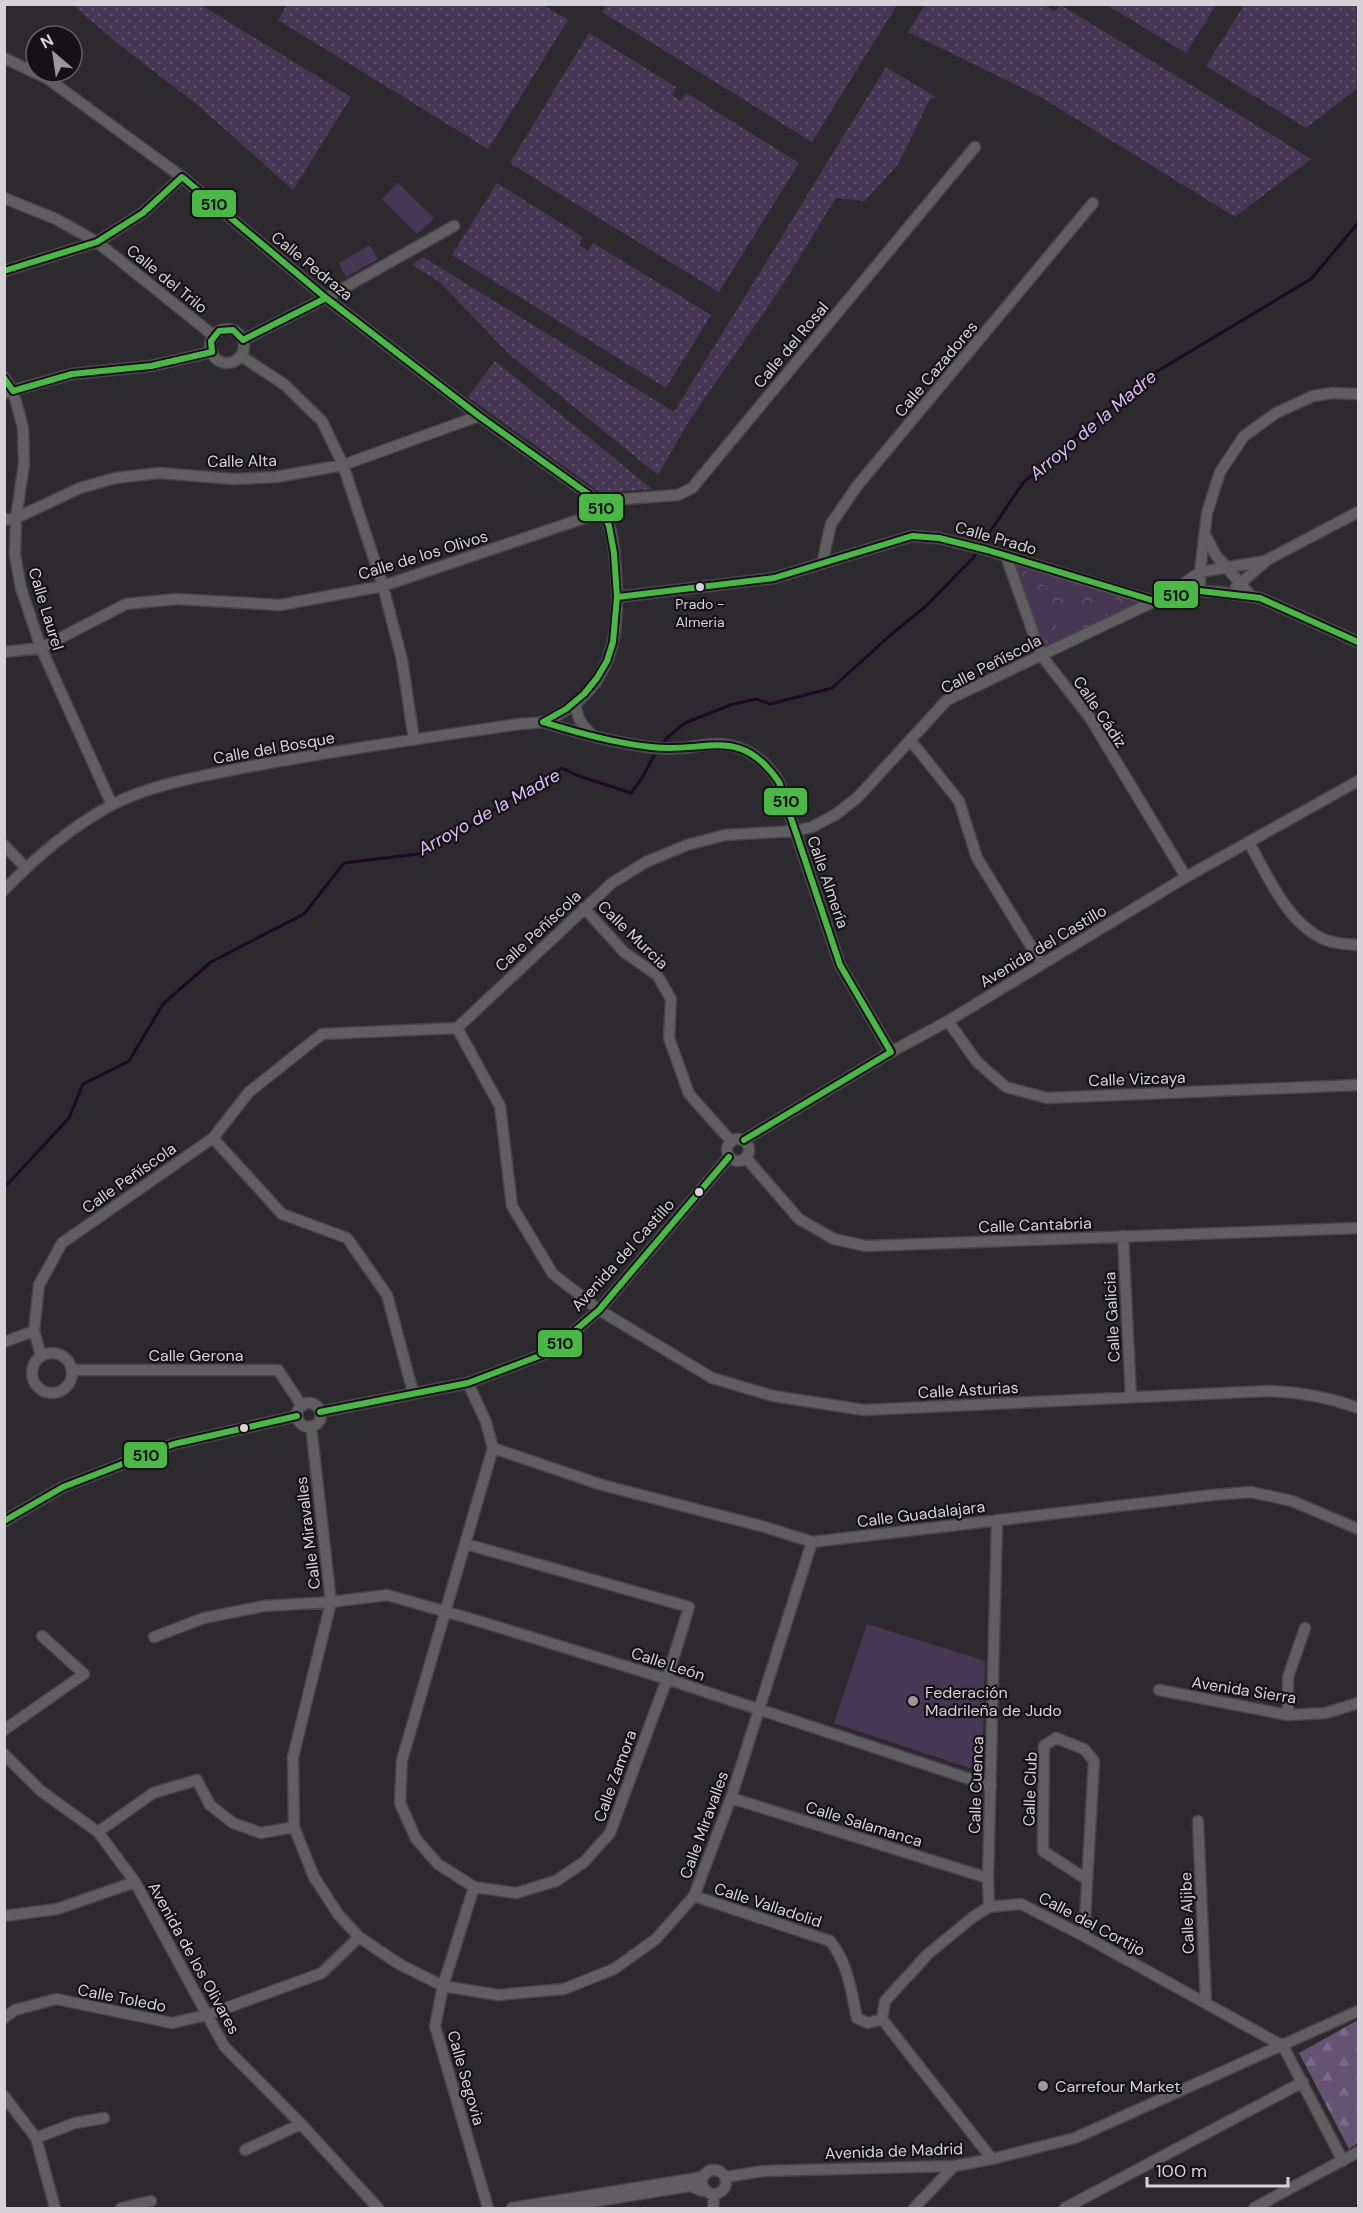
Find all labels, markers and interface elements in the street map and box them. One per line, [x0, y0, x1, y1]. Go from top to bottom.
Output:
north arrow [24, 24, 84, 84]
text: N [37, 29, 57, 53]
line badge: 510 [191, 189, 237, 218]
text: 510 [200, 194, 228, 215]
street label: Calle Pedraza [267, 227, 357, 305]
street label: Calle del Trilo [122, 240, 212, 318]
street label: Calle del Rosal [749, 297, 833, 393]
street label: Calle Cazadores [890, 317, 982, 421]
water label: Arroyo de la Madre [1024, 365, 1162, 486]
street label: Calle Alta [207, 450, 277, 472]
line badge: 510 [578, 493, 624, 522]
text: 510 [587, 498, 615, 519]
street label: Calle Prado [953, 516, 1039, 560]
street label: Calle de los Olivos [356, 525, 490, 585]
street label: Calle Laurel [23, 565, 69, 653]
line badge: 510 [1153, 580, 1199, 609]
marker: Prado - Almeria [694, 581, 706, 593]
text: 510 [1162, 585, 1190, 606]
place label: Prado - Almeria [675, 595, 725, 631]
street label: Calle Peñíscola [937, 630, 1045, 698]
street label: Calle Cádiz [1068, 672, 1132, 752]
street label: Calle del Bosque [212, 727, 336, 769]
water label: Arroyo de la Madre [413, 763, 564, 862]
line badge: 510 [763, 787, 808, 816]
text: 510 [772, 791, 800, 812]
street label: Calle Almería [802, 833, 854, 931]
street label: Calle Peñíscola [491, 886, 585, 976]
street label: Calle Murcia [593, 896, 673, 974]
street label: Avenida del Castillo [976, 900, 1110, 992]
street label: Calle Vizcaya [1088, 1067, 1186, 1091]
street label: Calle Peñíscola [78, 1138, 180, 1218]
unlabelled marker [693, 1186, 705, 1198]
street label: Avenida del Castillo [567, 1194, 679, 1316]
street label: Calle Cantabria [978, 1213, 1092, 1237]
street label: Calle Galicia [1099, 1271, 1125, 1363]
line badge: 510 [537, 1329, 583, 1358]
text: 510 [546, 1333, 574, 1354]
street label: Calle Gerona [149, 1345, 243, 1366]
street label: Calle Asturias [917, 1377, 1019, 1403]
unlabelled marker [238, 1422, 250, 1434]
line badge: 510 [123, 1441, 168, 1469]
text: 510 [132, 1445, 160, 1466]
street label: Calle Miravalles [291, 1476, 325, 1590]
street label: Calle Guadalajara [856, 1496, 986, 1532]
street label: Calle León [628, 1642, 708, 1686]
street label: Avenida Sierra [1190, 1671, 1298, 1709]
place label: Federación Madrileña de Judo [925, 1682, 1062, 1721]
marker: Federación Madrileña de Judo [906, 1694, 920, 1708]
street label: Calle Zamora [589, 1727, 641, 1825]
street label: Calle Cuenca [964, 1736, 988, 1834]
street label: Calle Club [1018, 1751, 1042, 1827]
street label: Calle Miravalles [675, 1768, 733, 1882]
street label: Calle Salamanca [803, 1796, 925, 1852]
street label: Calle Aljibe [1175, 1872, 1199, 1954]
street label: Avenida de los Olivares [143, 1878, 245, 2038]
street label: Calle Valladolid [712, 1878, 824, 1932]
street label: Calle del Cortijo [1035, 1887, 1149, 1961]
street label: Calle Toledo [76, 1979, 168, 2017]
street label: Calle Segovia [442, 2028, 490, 2128]
place label: Carrefour Market [1055, 2076, 1180, 2097]
marker: Carrefour Market [1036, 2079, 1050, 2093]
street label: Avenida de Madrid [825, 2138, 963, 2164]
scale bar [1147, 2150, 1288, 2188]
text: 100 m [1156, 2159, 1207, 2183]

